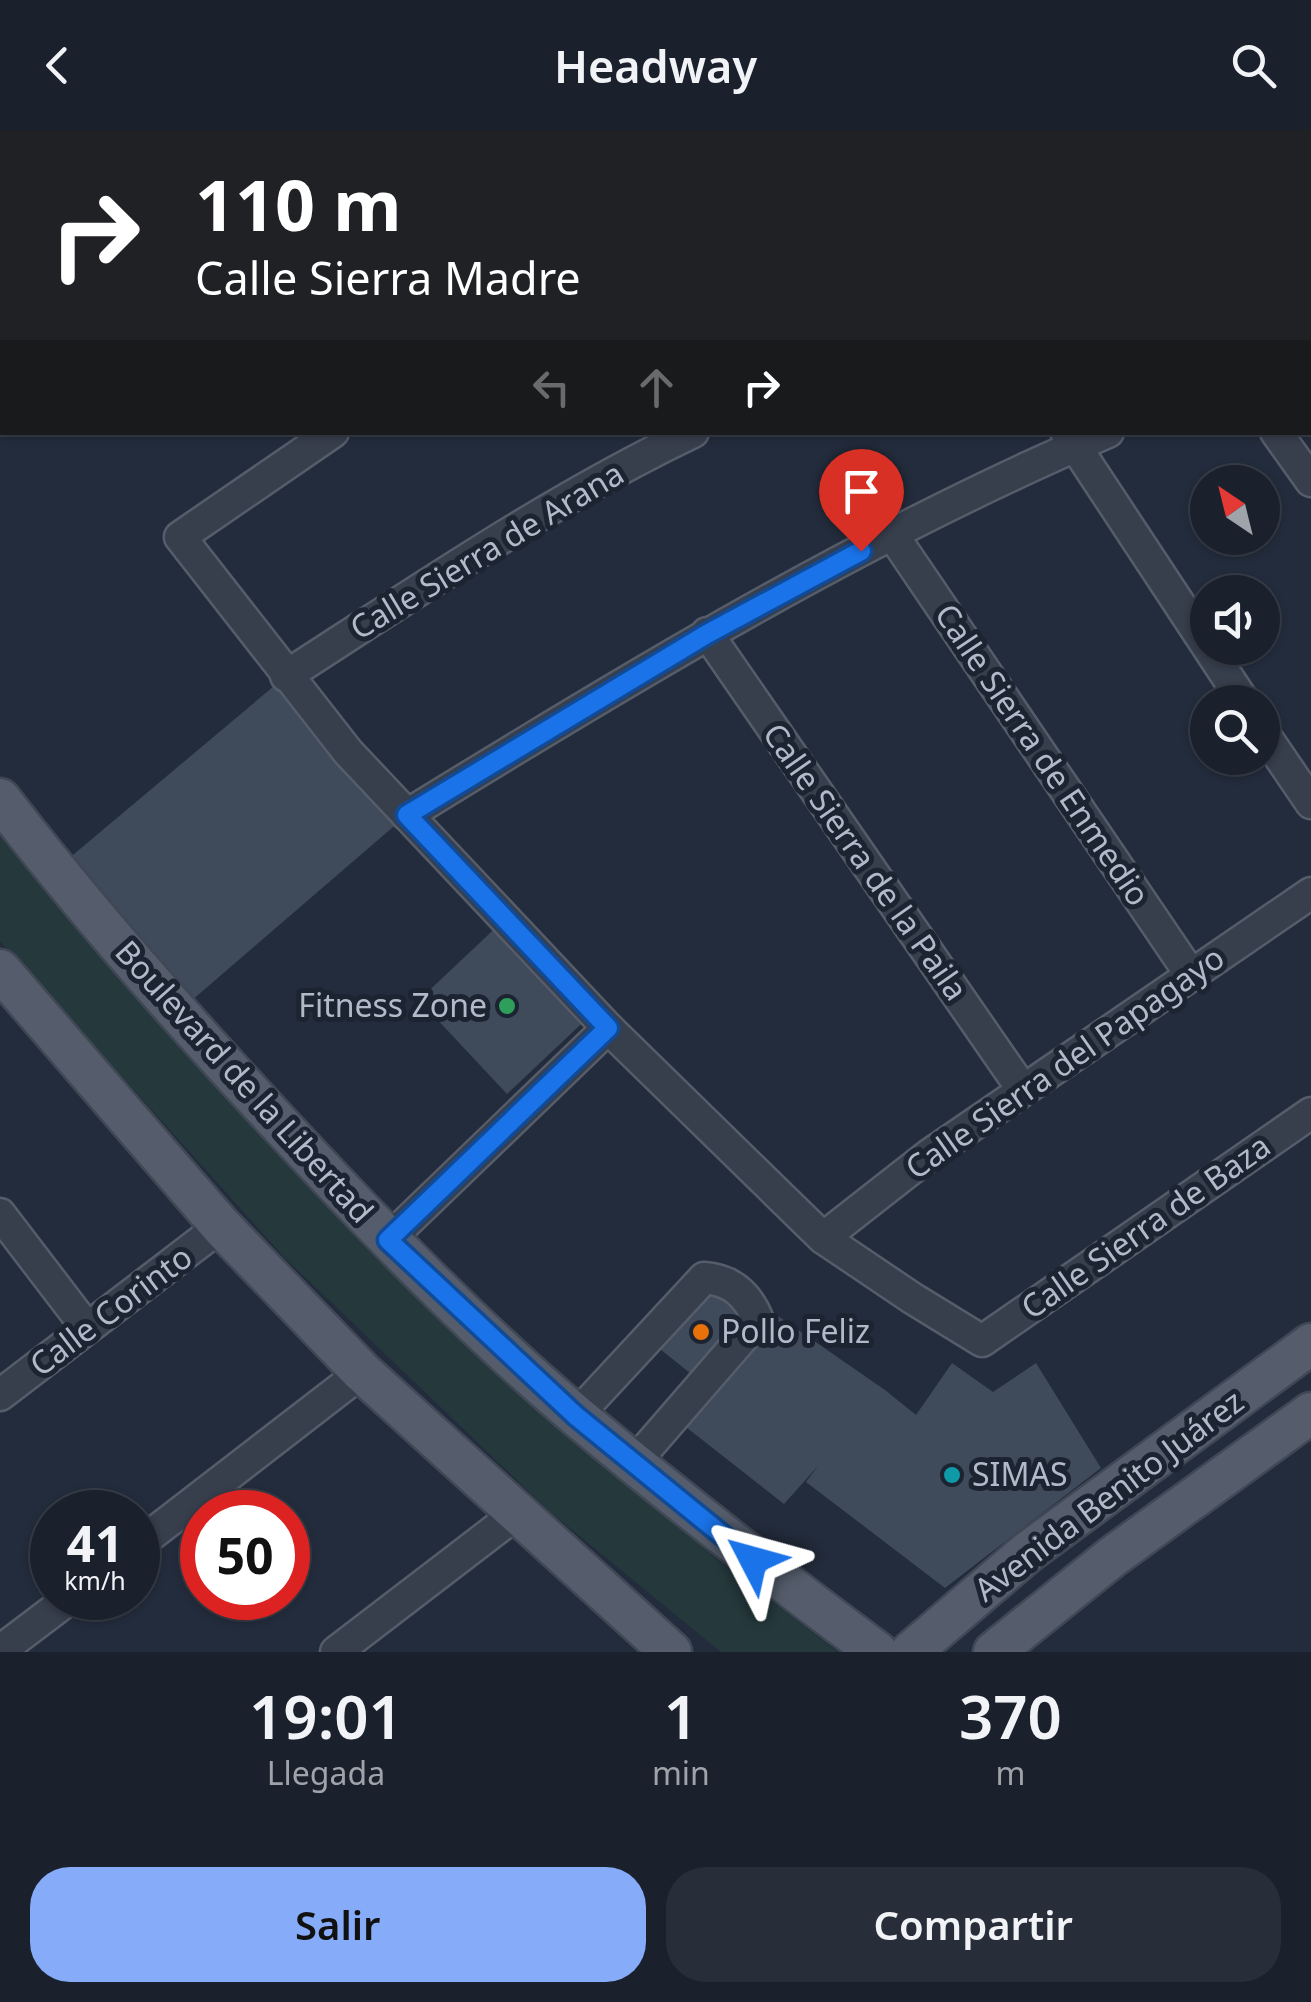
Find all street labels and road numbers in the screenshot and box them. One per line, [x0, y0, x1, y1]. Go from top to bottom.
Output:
street label: Calle Sierra de Arana [342, 451, 631, 648]
street label: Calle Sierra de Enmedio [926, 595, 1161, 914]
street label: Calle Sierra de la Paila [754, 714, 978, 1008]
street label: Boulevard de la Libertad [107, 931, 384, 1231]
street label: Calle Sierra del Papagayo [896, 935, 1232, 1188]
street label: Calle Sierra de Baza [1012, 1124, 1278, 1328]
street label: Calle Corinto [20, 1235, 200, 1385]
street label: Avenida Benito Juárez [965, 1379, 1251, 1610]

